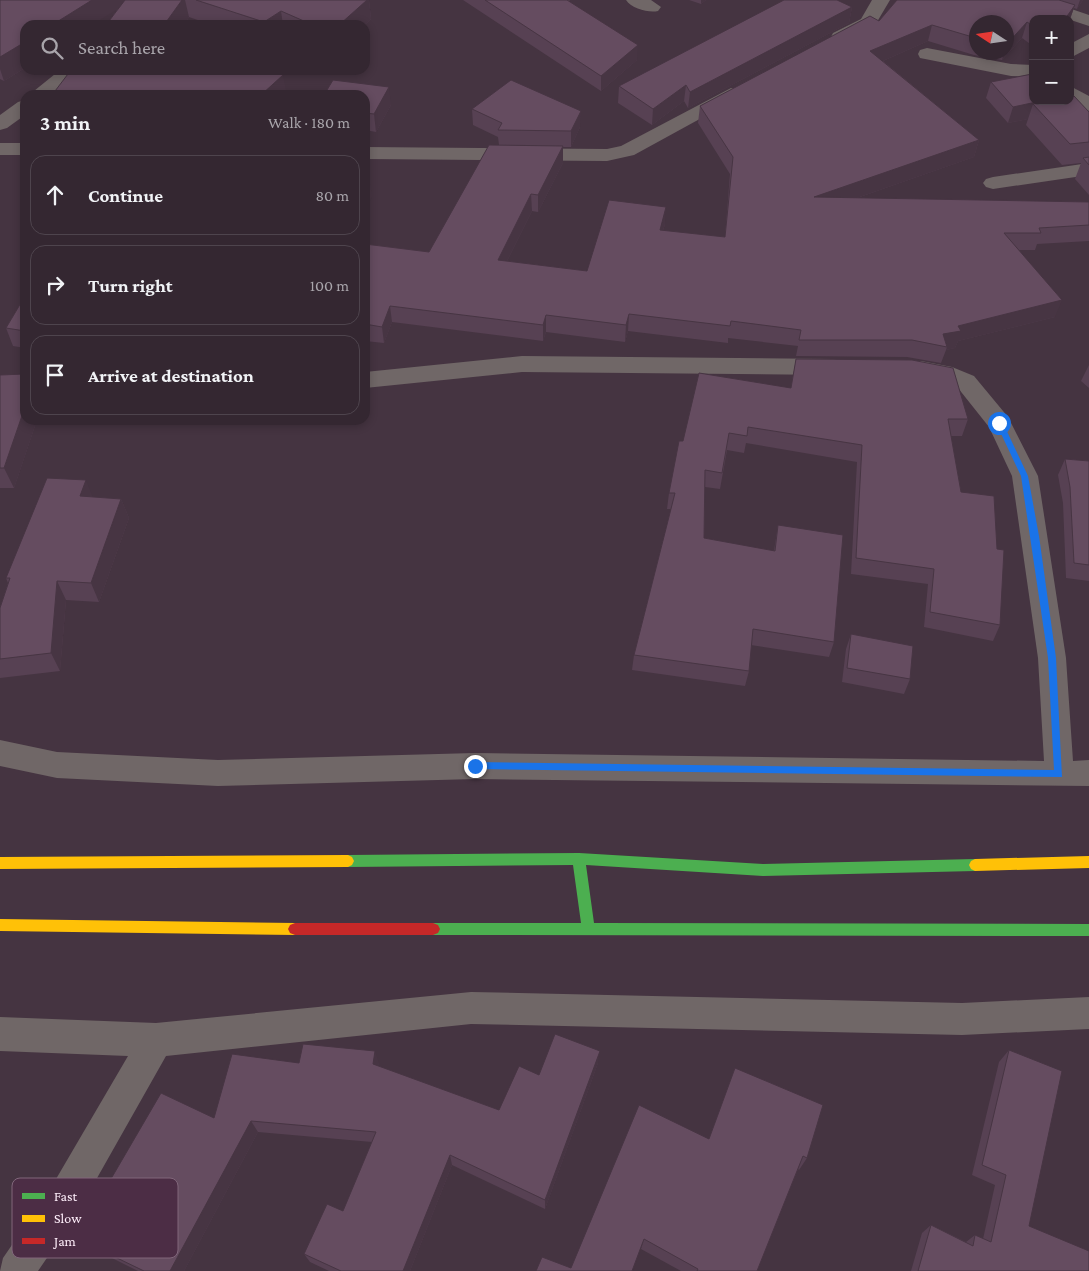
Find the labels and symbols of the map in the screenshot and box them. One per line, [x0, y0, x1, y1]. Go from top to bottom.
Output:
north arrow [969, 15, 1014, 60]
route start [988, 412, 1011, 435]
route end [464, 755, 487, 778]
legend [12, 1178, 178, 1258]
text: Fast [54, 1188, 78, 1204]
text: Slow [54, 1210, 82, 1226]
text: Jam [52, 1233, 76, 1249]

